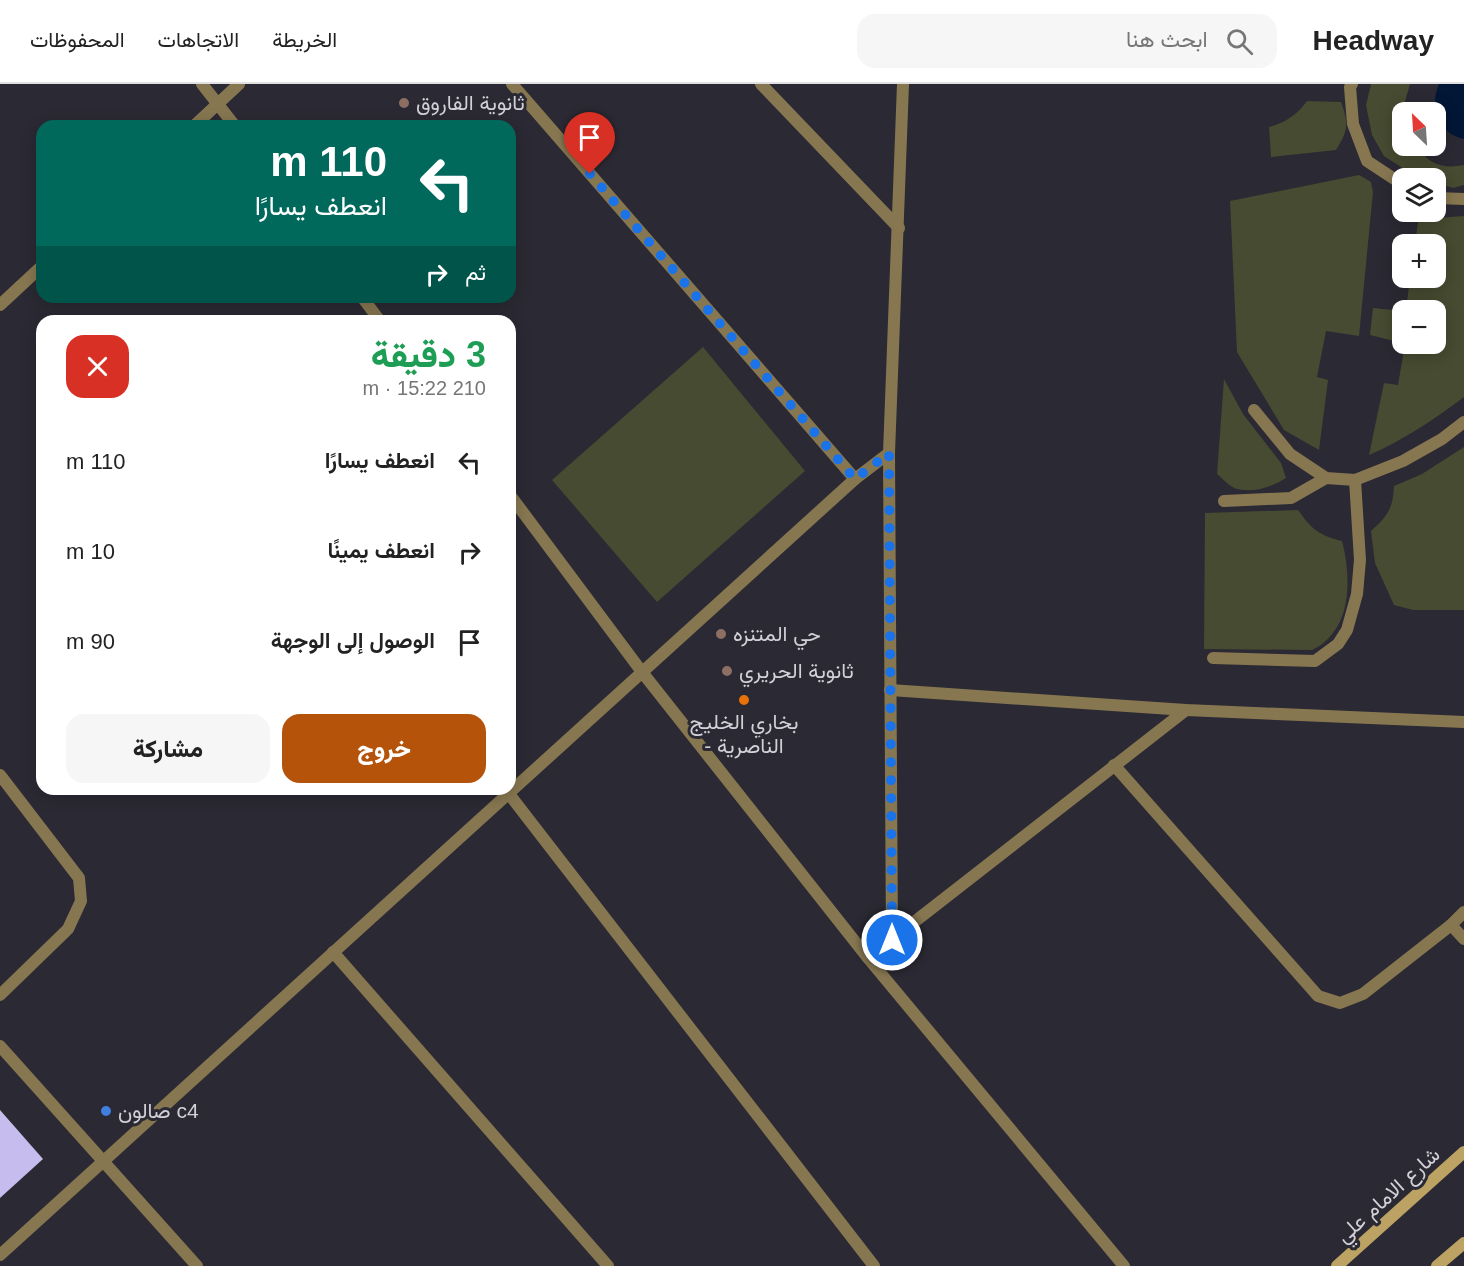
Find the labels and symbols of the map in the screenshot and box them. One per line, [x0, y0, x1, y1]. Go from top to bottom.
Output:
place label: ثانوية الفاروق [416, 91, 525, 116]
marker: ثانوية الفاروق [397, 96, 411, 110]
north arrow [1392, 102, 1446, 156]
pin [564, 112, 615, 174]
place label: حي المتنزه [733, 622, 821, 651]
marker: حي المتنزه [714, 627, 728, 641]
place label: ثانوية الحريري [739, 659, 854, 688]
marker: ثانوية الحريري [720, 664, 734, 678]
marker: بخاري الخليج - الناصرية [737, 693, 751, 707]
place label: بخاري الخليج - الناصرية [690, 710, 798, 759]
position arrow [860, 908, 924, 972]
place label: صالون c4 [118, 1099, 199, 1124]
marker: صالون c4 [99, 1104, 113, 1118]
street label: شارع الامام علي [1331, 1142, 1448, 1252]

